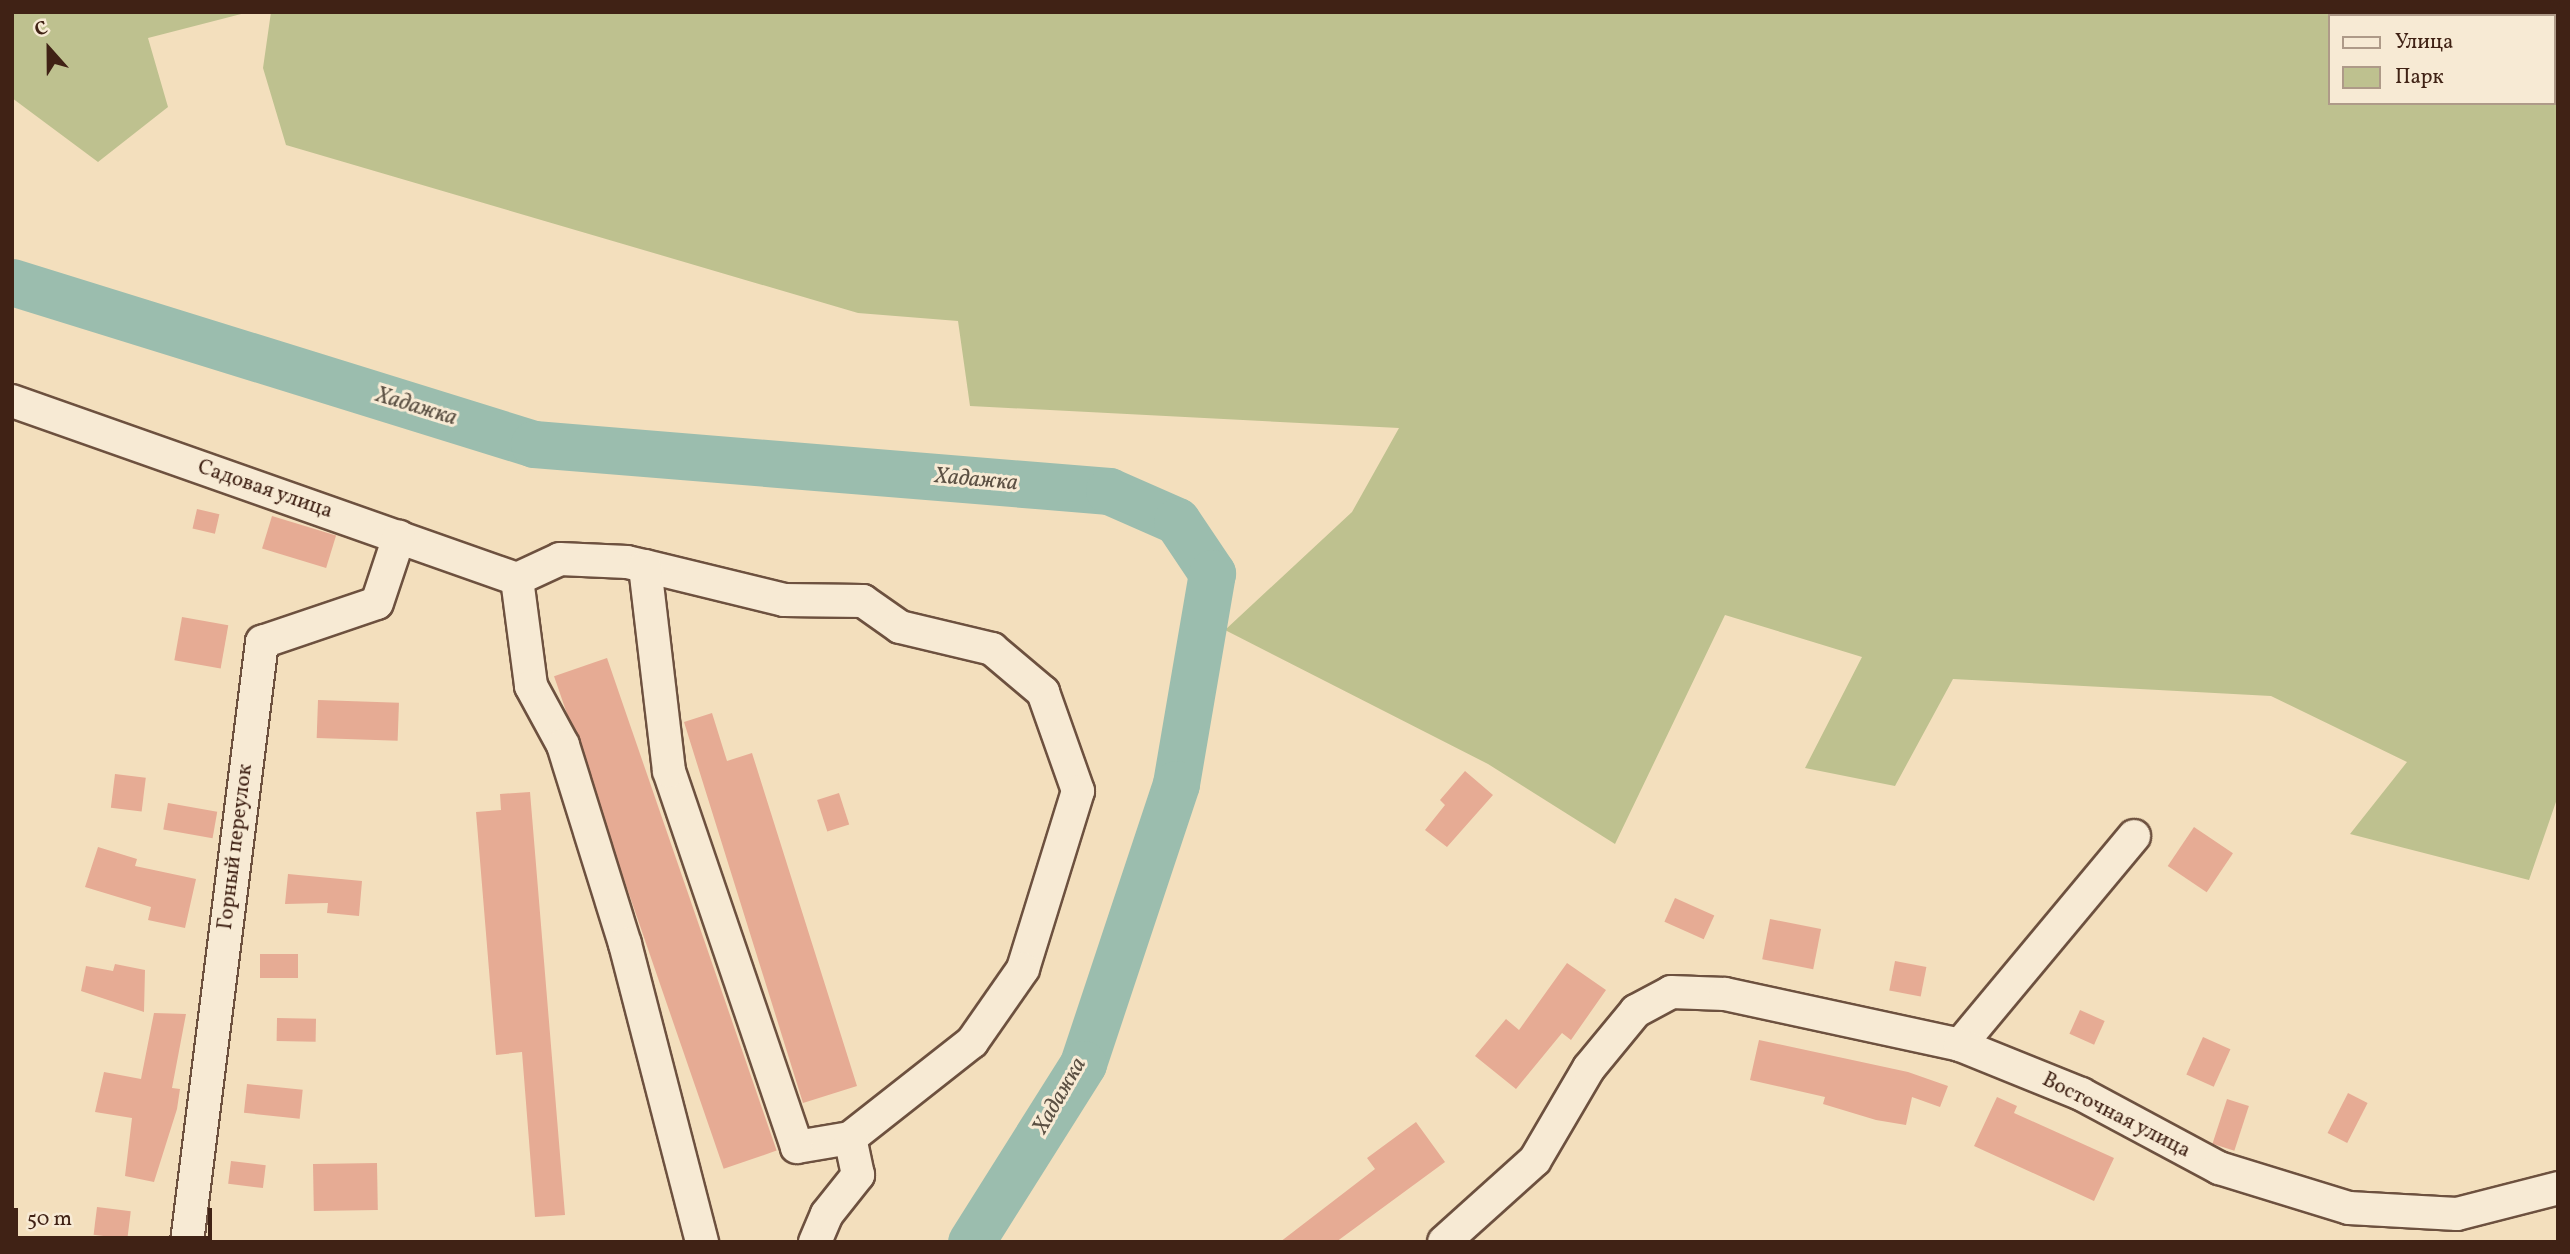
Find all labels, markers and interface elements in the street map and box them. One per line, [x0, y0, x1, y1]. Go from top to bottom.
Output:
north arrow [14, 14, 84, 84]
legend [2328, 14, 2556, 105]
text: С [31, 15, 52, 44]
text: Улица [2395, 28, 2453, 57]
text: Парк [2395, 63, 2444, 92]
water label: Хадажка [372, 382, 460, 432]
street label: Садовая улица [194, 455, 336, 525]
water label: Хадажка [933, 463, 1019, 497]
street label: Горный переулок [213, 763, 259, 931]
water label: Хадажка [1027, 1053, 1093, 1139]
street label: Восточная улица [2037, 1068, 2195, 1164]
scale bar [18, 1194, 215, 1238]
text: 50 m [27, 1205, 72, 1234]

